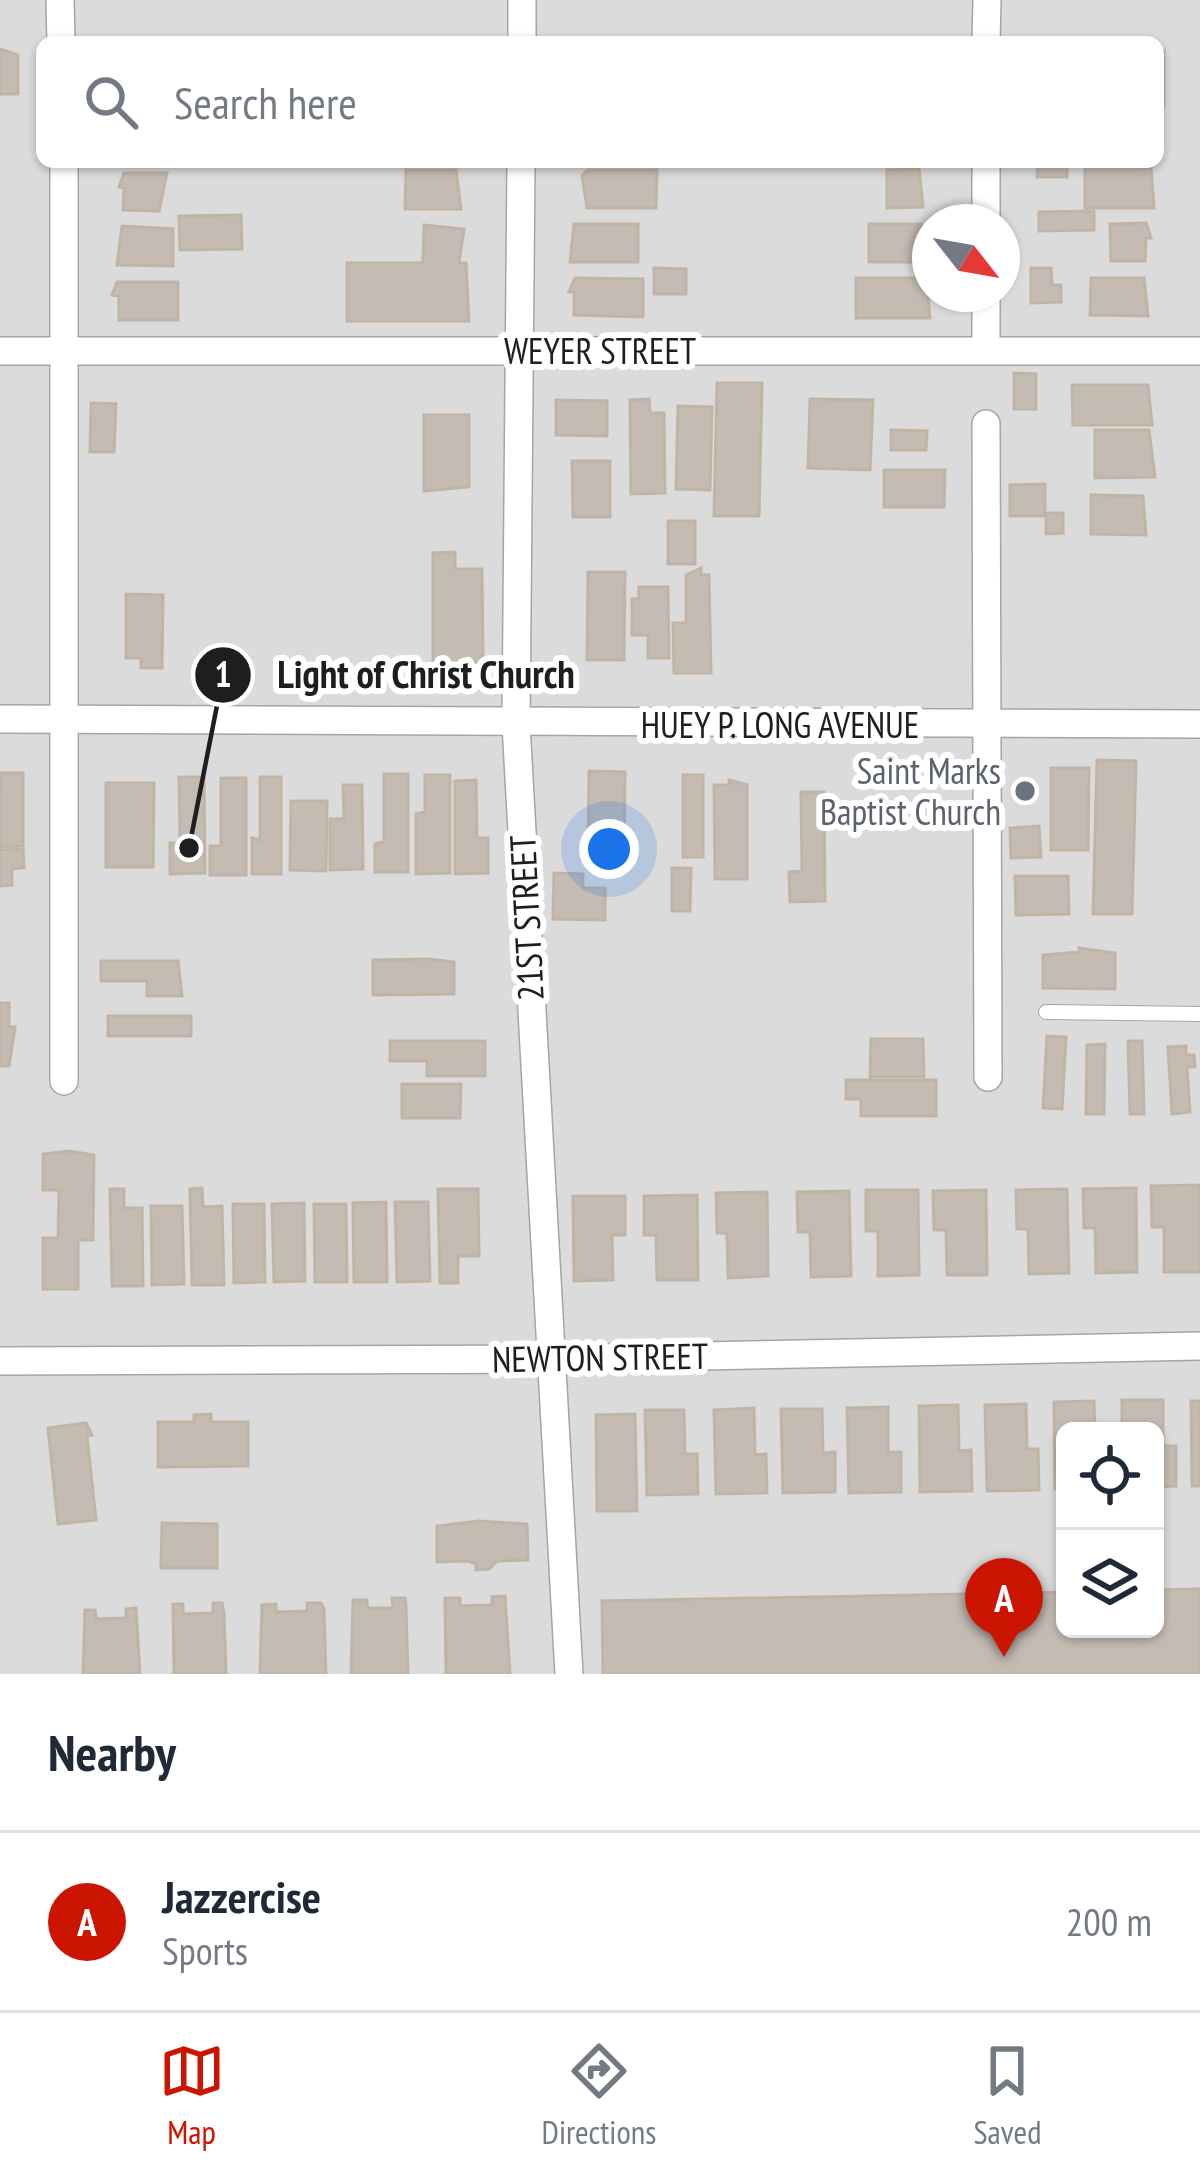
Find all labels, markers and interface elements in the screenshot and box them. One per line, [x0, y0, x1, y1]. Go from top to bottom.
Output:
search box [36, 36, 1164, 168]
icon: search [78, 69, 144, 135]
text: Search here [174, 73, 357, 131]
north arrow [912, 204, 1020, 312]
street label: WEYER STREET [504, 327, 696, 374]
callout: Light of Christ Church [193, 637, 599, 712]
text: Light of Christ Church [277, 648, 575, 699]
text: 1 [214, 650, 232, 697]
street label: HUEY P. LONG AVENUE [641, 701, 919, 748]
place label: Saint Marks Baptist Church [820, 747, 1001, 835]
marker: Saint Marks Baptist Church [1012, 778, 1038, 804]
your location [579, 819, 639, 879]
street label: 21ST STREET [498, 834, 554, 1002]
street label: NEWTON STREET [492, 1332, 708, 1382]
map controls [1056, 1422, 1164, 1638]
button: locate [1056, 1422, 1164, 1530]
button: layers [1056, 1530, 1164, 1638]
pin: A [965, 1558, 1043, 1657]
text: Nearby [48, 1719, 176, 1785]
text: Jazzercise [162, 1867, 321, 1925]
text: A [77, 1896, 97, 1947]
text: 200 m [1066, 1896, 1152, 1947]
text: Sports [162, 1925, 248, 1976]
tab: Map [159, 2038, 225, 2153]
tab: Directions [542, 2038, 656, 2153]
tab: Saved [973, 2038, 1041, 2153]

